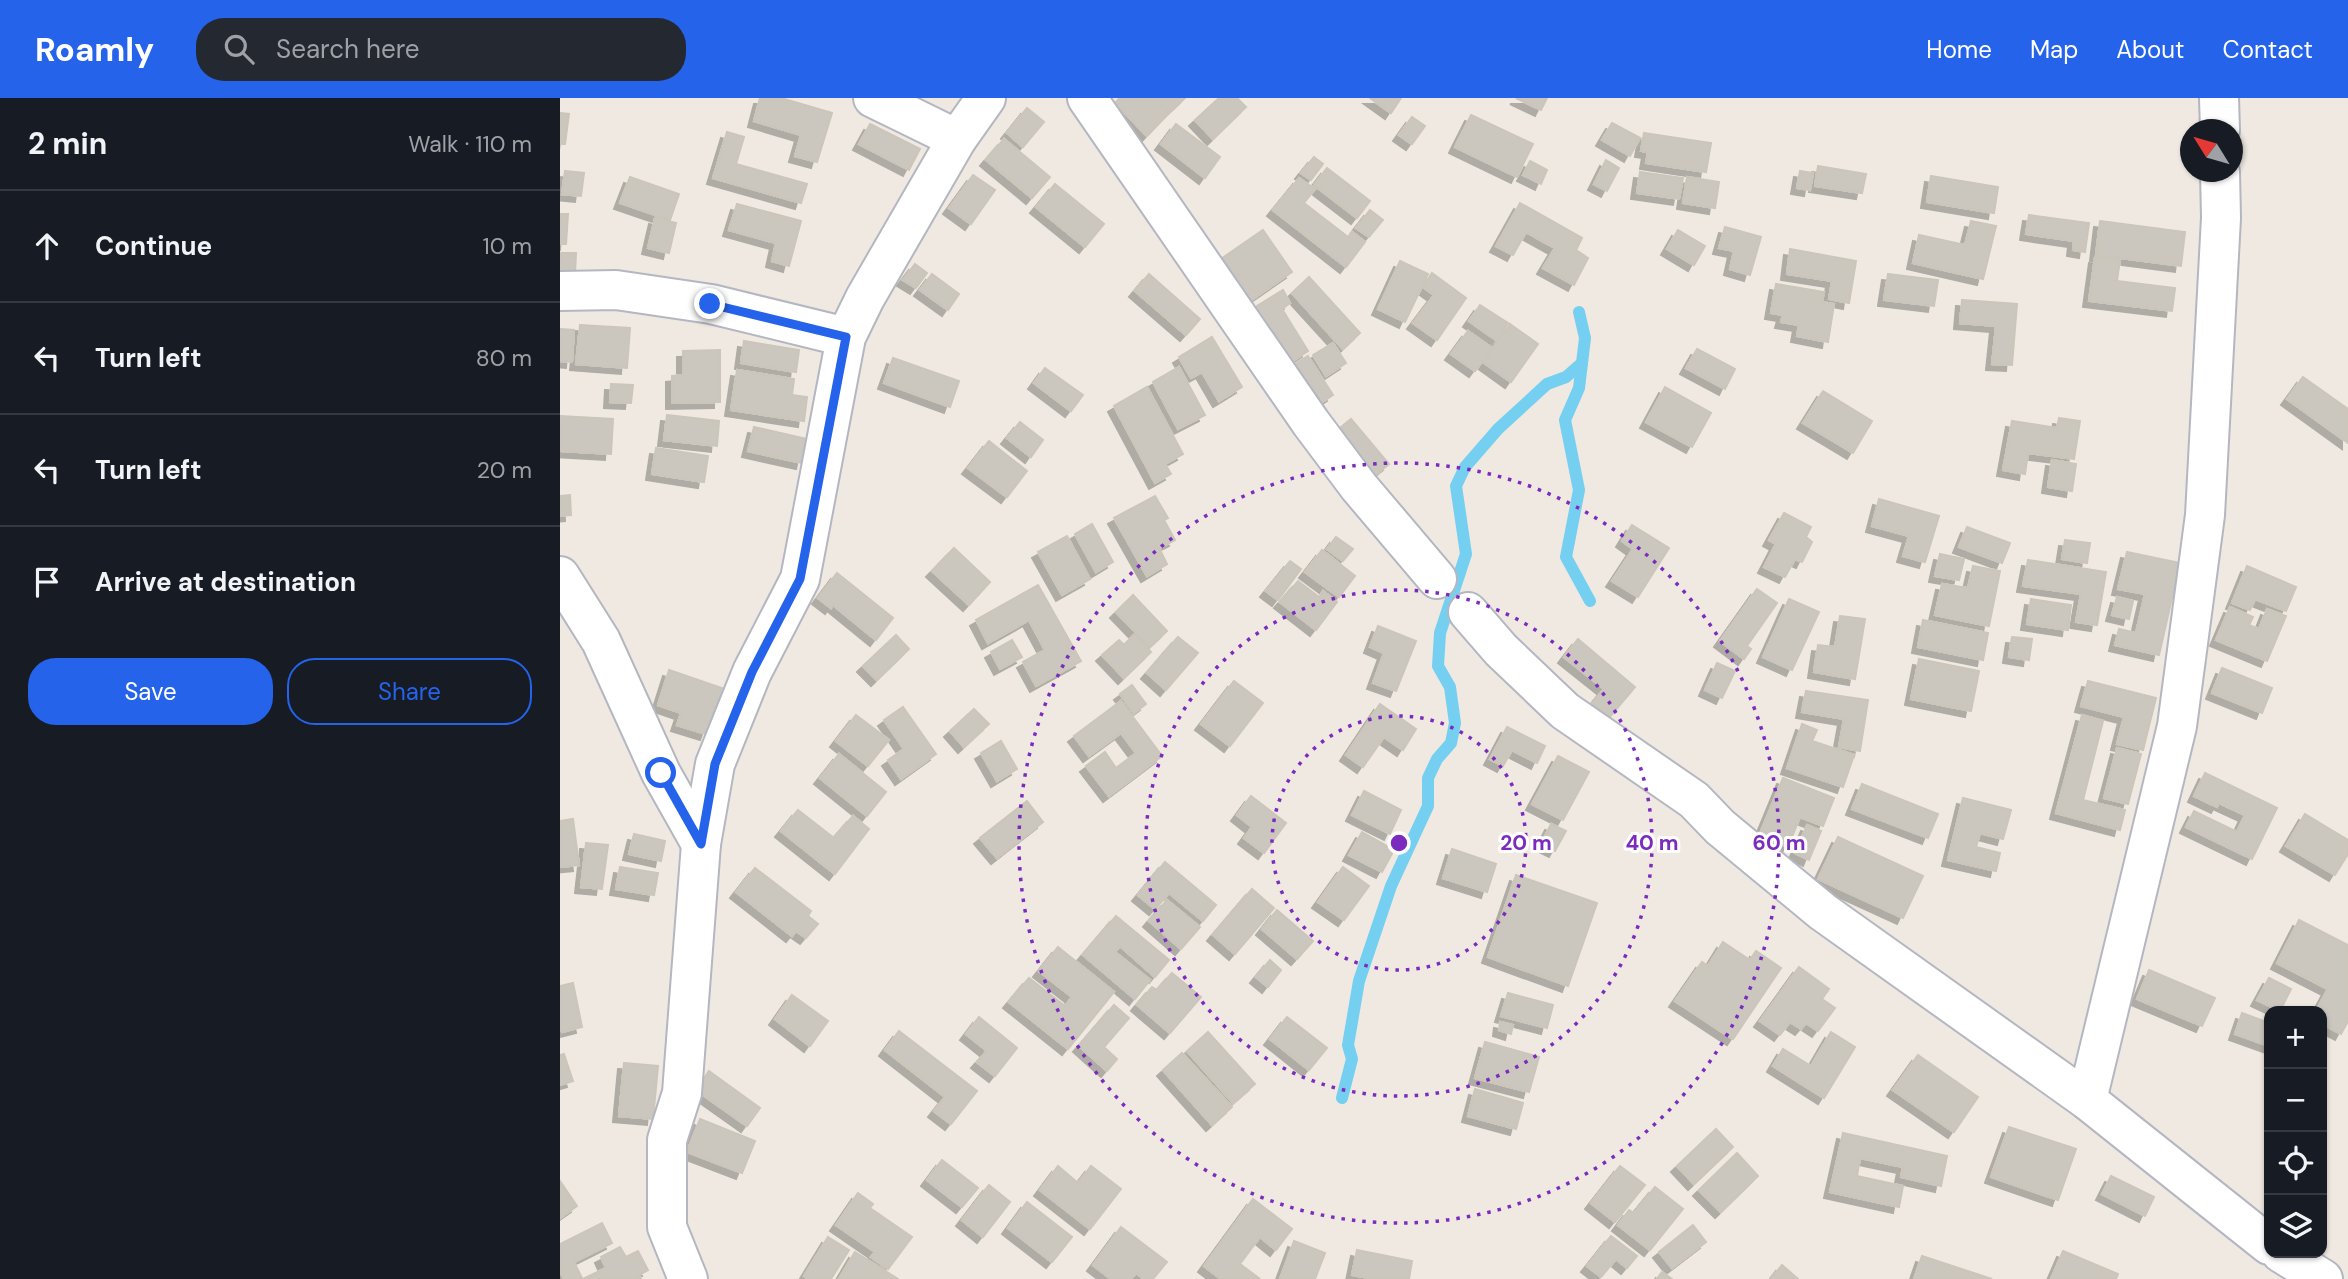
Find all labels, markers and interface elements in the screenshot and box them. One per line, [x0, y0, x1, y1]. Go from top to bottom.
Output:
search box [196, 18, 686, 81]
text: Roamly [35, 28, 154, 71]
icon: search [220, 30, 258, 68]
text: Search here [276, 32, 420, 66]
text: Home [1926, 34, 1992, 65]
text: Map [2030, 34, 2078, 65]
text: About [2116, 34, 2185, 65]
text: Contact [2223, 34, 2313, 65]
north arrow [2180, 119, 2243, 182]
text: 2 min [28, 124, 107, 163]
text: Walk · 110 m [408, 129, 532, 159]
icon: ahead [28, 227, 66, 265]
text: Continue [95, 229, 212, 263]
text: 10 m [482, 231, 532, 261]
route end [694, 288, 725, 319]
icon: left [28, 339, 66, 377]
text: Turn left [95, 341, 202, 375]
text: 80 m [476, 343, 532, 373]
icon: left [28, 451, 66, 489]
text: Turn left [95, 453, 202, 487]
text: 20 m [477, 455, 532, 485]
icon: arrive [28, 563, 66, 601]
text: Arrive at destination [95, 565, 356, 599]
button: Save [28, 658, 273, 725]
button: Share [287, 658, 532, 725]
route start [645, 757, 676, 788]
text: 20 m [1500, 829, 1552, 857]
text: 40 m [1625, 829, 1679, 857]
text: 60 m [1753, 829, 1805, 857]
centre of rings [1387, 831, 1411, 855]
map controls [2264, 1006, 2327, 1258]
button: + [2264, 1006, 2327, 1069]
button: − [2264, 1069, 2327, 1132]
button: locate [2264, 1132, 2327, 1195]
button: layers [2264, 1195, 2327, 1258]

